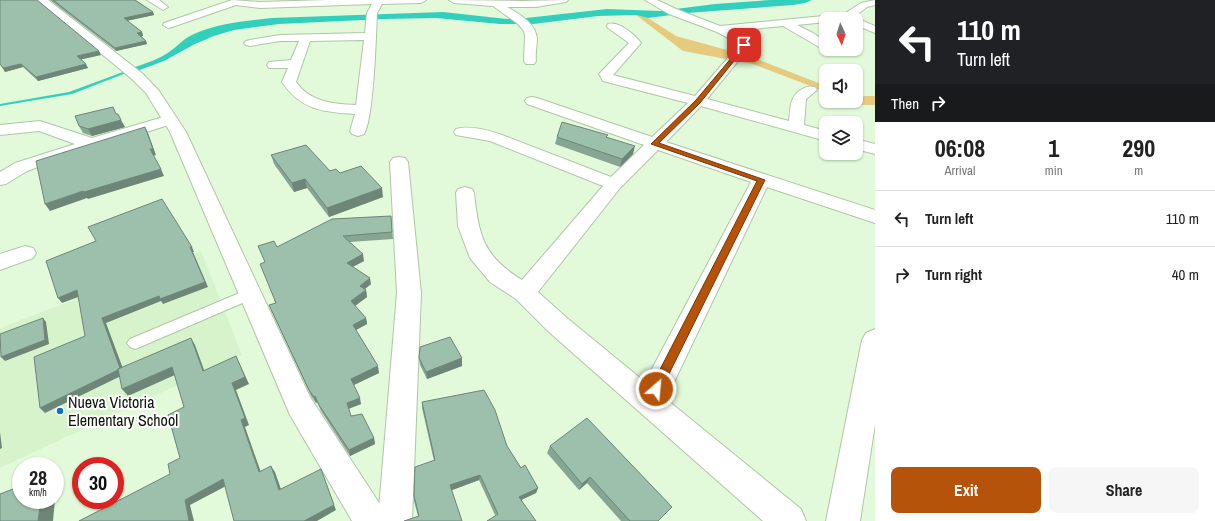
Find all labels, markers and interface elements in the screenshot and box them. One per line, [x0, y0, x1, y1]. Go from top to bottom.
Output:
text: 110 m [957, 11, 1021, 49]
north arrow [819, 12, 863, 56]
map controls [819, 12, 863, 160]
icon: left [891, 16, 943, 68]
pin [727, 28, 761, 62]
icon: arrive [733, 34, 755, 56]
text: Turn left [957, 47, 1010, 72]
button: sound [819, 64, 863, 108]
icon: right [927, 92, 949, 114]
text: Then [891, 93, 919, 114]
button: layers [819, 116, 863, 160]
text: 06:08 [935, 132, 985, 164]
text: 1 [1048, 132, 1059, 164]
text: 290 [1122, 132, 1155, 164]
text: Arrival [945, 162, 975, 179]
text: min [1045, 162, 1063, 179]
text: m [1134, 162, 1143, 179]
icon: left [891, 208, 913, 230]
text: Turn left [925, 208, 973, 229]
text: 110 m [1166, 208, 1199, 229]
icon: right [891, 264, 913, 286]
text: Turn right [925, 264, 982, 285]
text: 40 m [1172, 264, 1199, 285]
position arrow [635, 368, 677, 410]
place label: Nueva Victoria Elementary School [68, 391, 178, 431]
marker: Nueva Victoria Elementary School [55, 406, 65, 416]
speed limit sign: 30 [72, 457, 124, 509]
text: 28 [29, 464, 47, 491]
button: Exit [891, 467, 1041, 513]
button: Share [1049, 467, 1199, 513]
text: km/h [29, 486, 47, 499]

